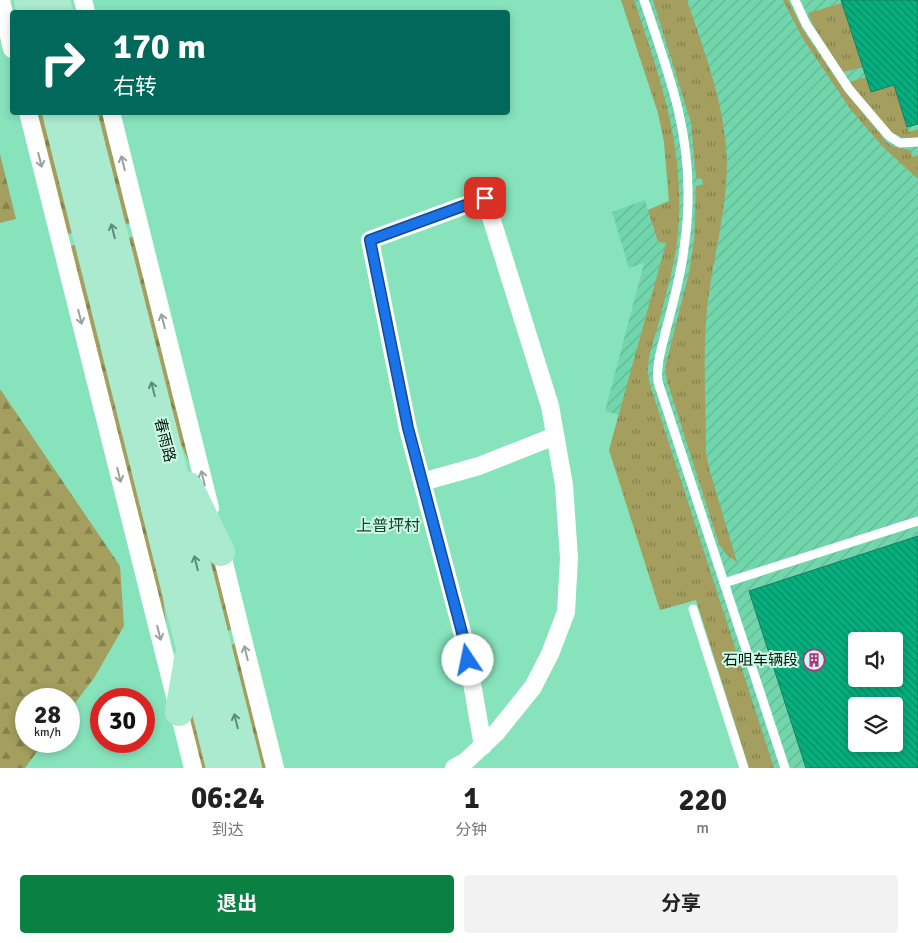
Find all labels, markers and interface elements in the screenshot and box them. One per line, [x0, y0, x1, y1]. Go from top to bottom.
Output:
text: 170 m [113, 25, 206, 68]
icon: right [30, 30, 95, 95]
text: 右转 [113, 73, 157, 100]
one-way arrow [36, 151, 45, 167]
one-way arrow [118, 156, 128, 172]
pin [464, 177, 506, 219]
icon: arrive [471, 184, 499, 212]
one-way arrow [108, 223, 117, 239]
one-way arrow [76, 309, 85, 325]
one-way arrow [158, 313, 167, 329]
one-way arrow [147, 381, 157, 397]
street label: 春雨路 [151, 416, 179, 464]
one-way arrow [115, 467, 124, 483]
one-way arrow [197, 471, 207, 487]
district label: 上普坪村 [356, 516, 420, 536]
one-way arrow [191, 556, 201, 572]
one-way arrow [155, 624, 164, 640]
map controls [848, 632, 903, 752]
button: sound [848, 632, 903, 687]
position arrow [441, 633, 493, 685]
one-way arrow [241, 645, 251, 661]
building icon: 石咀车辆段 [802, 648, 826, 672]
place label: 石咀车辆段 [723, 651, 798, 669]
speed limit sign: 30 [90, 688, 155, 753]
button: layers [848, 697, 903, 752]
text: 28 [34, 699, 61, 730]
one-way arrow [231, 713, 240, 729]
text: km/h [34, 725, 61, 740]
text: 06:24 [191, 780, 265, 817]
text: 1 [463, 780, 480, 817]
text: 220 [678, 782, 727, 819]
text: m [696, 818, 709, 838]
text: 到达 [212, 820, 244, 840]
text: 分钟 [455, 820, 488, 840]
button: 退出 [20, 875, 454, 933]
button: 分享 [464, 875, 898, 933]

